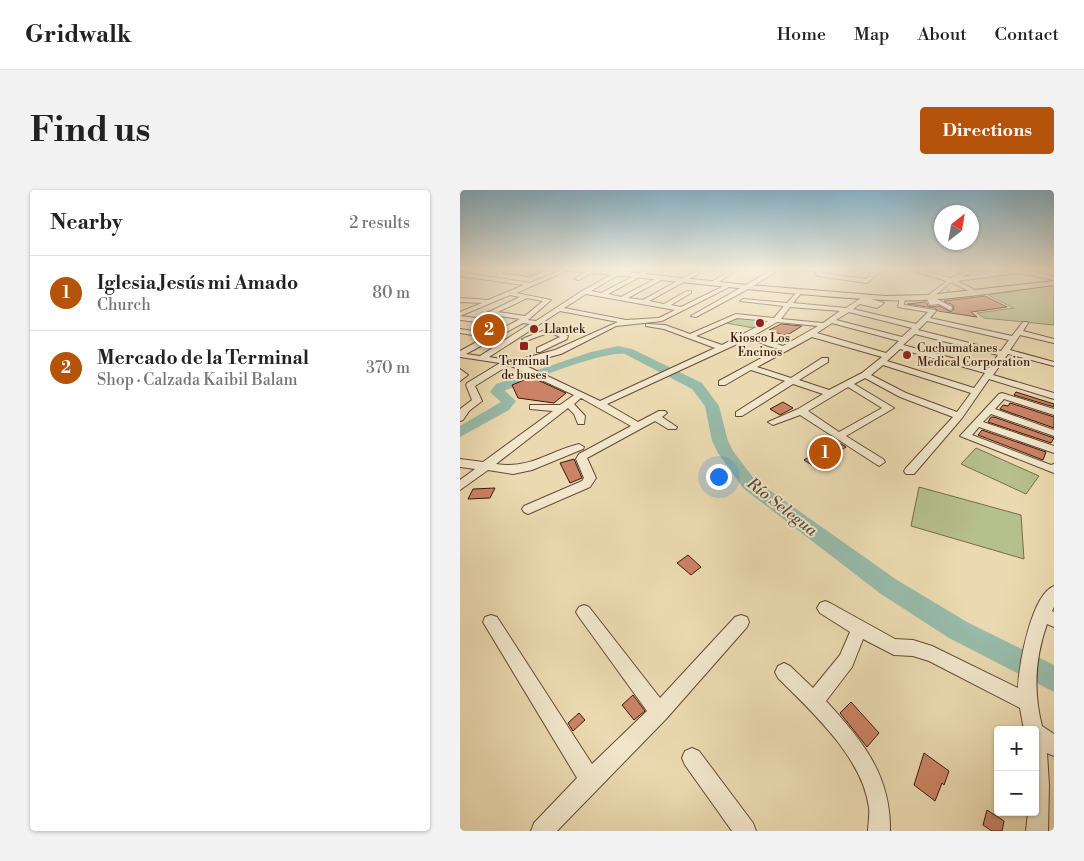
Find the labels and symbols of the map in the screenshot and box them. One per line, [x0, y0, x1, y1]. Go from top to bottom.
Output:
north arrow [934, 205, 979, 250]
pin: 2 [473, 311, 505, 349]
marker: Kiosco Los Encinos [754, 317, 766, 329]
place label: Llantek [544, 322, 586, 337]
marker: Llantek [528, 323, 540, 335]
place label: Kiosco Los Encinos [730, 331, 790, 360]
marker: Terminal de buses [518, 340, 530, 352]
place label: Cuchumatanes Medical Corporation [917, 341, 1030, 370]
marker: Cuchumatanes Medical Corporation [901, 349, 913, 361]
place label: Terminal de buses [499, 354, 549, 383]
pin: 1 [809, 434, 841, 472]
your location [706, 464, 732, 490]
water label: Río Selegua [742, 473, 821, 541]

